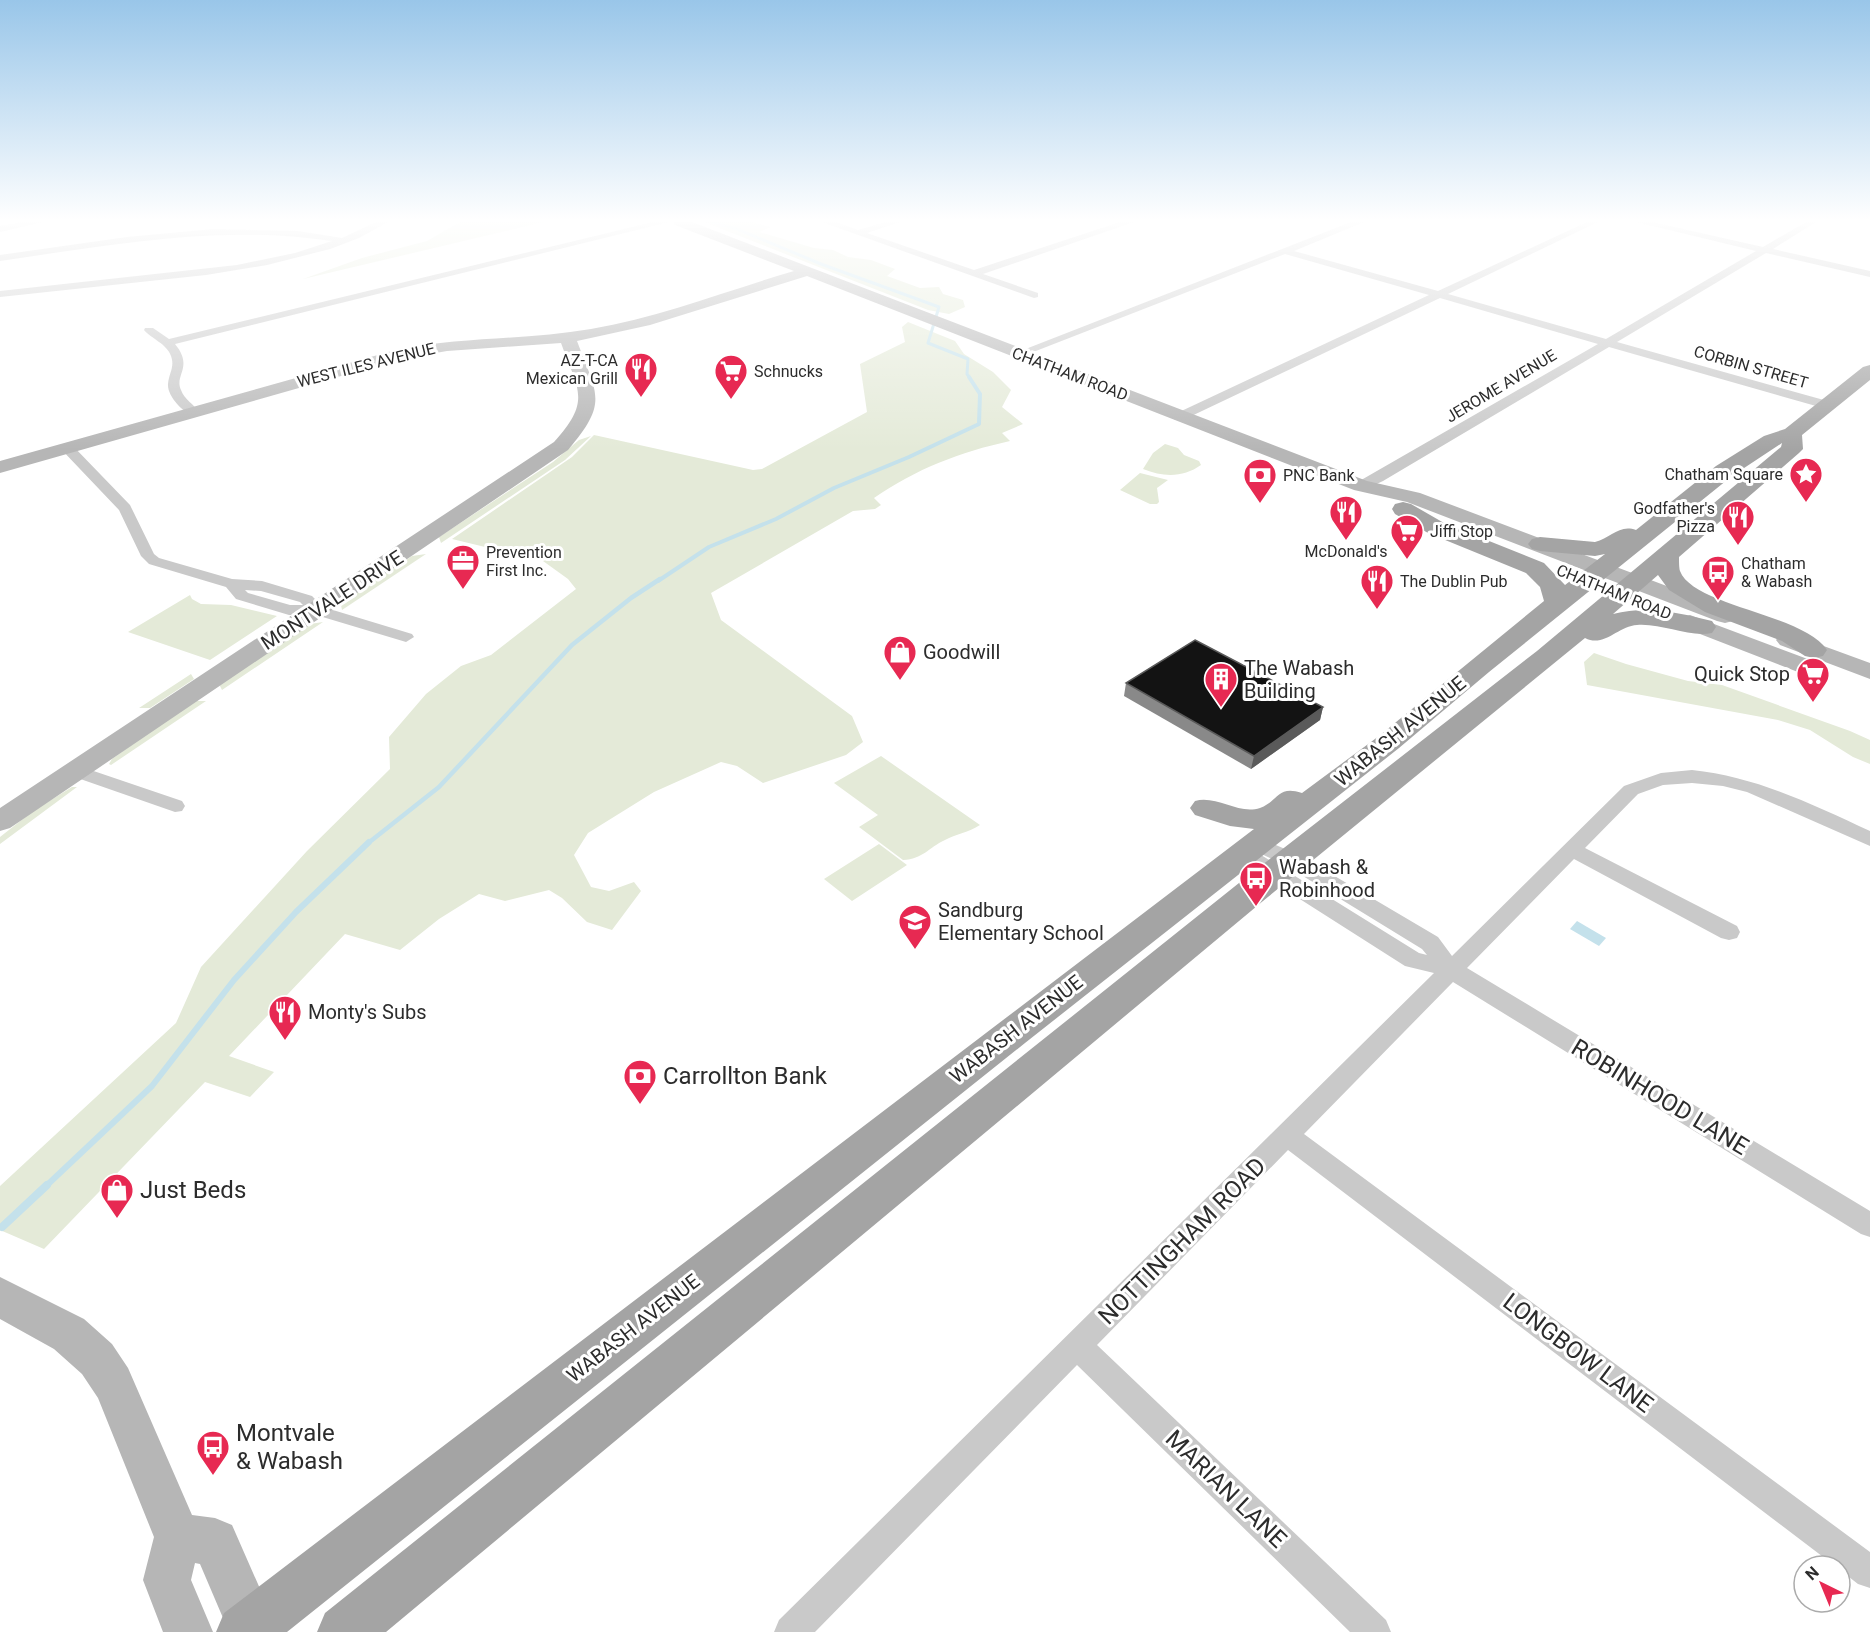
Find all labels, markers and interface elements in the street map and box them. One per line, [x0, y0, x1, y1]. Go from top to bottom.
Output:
street label: WEST ILES AVENUE [295, 339, 437, 391]
street label: CORBIN STREET [1692, 342, 1811, 392]
street label: CHATHAM ROAD [1009, 343, 1131, 405]
street label: JEROME AVENUE [1442, 345, 1560, 427]
place label: AZ-T-CA Mexican Grill [526, 351, 619, 388]
restaurant icon: AZ-T-CA Mexican Grill [623, 351, 659, 398]
supermarket icon: Schnucks [713, 353, 749, 400]
place label: Schnucks [754, 362, 823, 381]
place icon: Chatham Square [1788, 456, 1824, 503]
bank icon: PNC Bank [1242, 457, 1278, 504]
place label: Chatham Square [1664, 465, 1783, 484]
place label: PNC Bank [1283, 466, 1355, 485]
restaurant icon: McDonald's [1328, 494, 1364, 541]
place label: Godfather's Pizza [1633, 499, 1715, 536]
restaurant icon: Godfather's Pizza [1720, 499, 1756, 546]
supermarket icon: Jiffi Stop [1389, 513, 1425, 560]
place label: Jiffi Stop [1430, 522, 1493, 541]
place label: McDonald's [1305, 542, 1387, 561]
office icon: Prevention First Inc. [445, 543, 481, 590]
place label: Prevention First Inc. [486, 543, 562, 580]
street label: MONTVALE DRIVE [257, 545, 407, 655]
bus stop icon: Chatham & Wabash [1700, 554, 1736, 601]
place label: Chatham & Wabash [1741, 554, 1812, 591]
street label: CHATHAM ROAD [1554, 560, 1674, 624]
restaurant icon: The Dublin Pub [1359, 563, 1395, 610]
place label: The Dublin Pub [1400, 572, 1508, 591]
shop icon: Goodwill [882, 634, 918, 681]
place label: Goodwill [923, 640, 1000, 664]
place label: The Wabash Building [1244, 656, 1354, 703]
supermarket icon: Quick Stop [1795, 656, 1831, 703]
building icon: The Wabash Building [1203, 661, 1239, 708]
place label: Quick Stop [1694, 662, 1790, 686]
street label: WABASH AVENUE [1330, 671, 1470, 791]
place label: Wabash & Robinhood [1279, 855, 1375, 902]
bus stop icon: Wabash & Robinhood [1238, 860, 1274, 907]
place label: Sandburg Elementary School [938, 898, 1104, 945]
school or university icon: Sandburg Elementary School [897, 903, 933, 950]
street label: WABASH AVENUE [945, 970, 1087, 1088]
restaurant icon: Monty's Subs [267, 994, 303, 1041]
place label: Monty's Subs [308, 1000, 427, 1024]
street label: ROBINHOOD LANE [1567, 1033, 1753, 1161]
bank icon: Carrollton Bank [622, 1058, 658, 1105]
place label: Carrollton Bank [663, 1062, 828, 1090]
street label: NOTTINGHAM ROAD [1093, 1152, 1271, 1330]
shop icon: Just Beds [99, 1172, 135, 1219]
place label: Just Beds [140, 1176, 246, 1204]
street label: WABASH AVENUE [562, 1269, 704, 1387]
street label: LONGBOW LANE [1498, 1288, 1658, 1418]
place label: Montvale & Wabash [236, 1419, 343, 1475]
street label: MARIAN LANE [1160, 1425, 1292, 1553]
bus stop icon: Montvale & Wabash [195, 1429, 231, 1476]
north arrow [1792, 1554, 1852, 1614]
text: N [1802, 1563, 1823, 1584]

